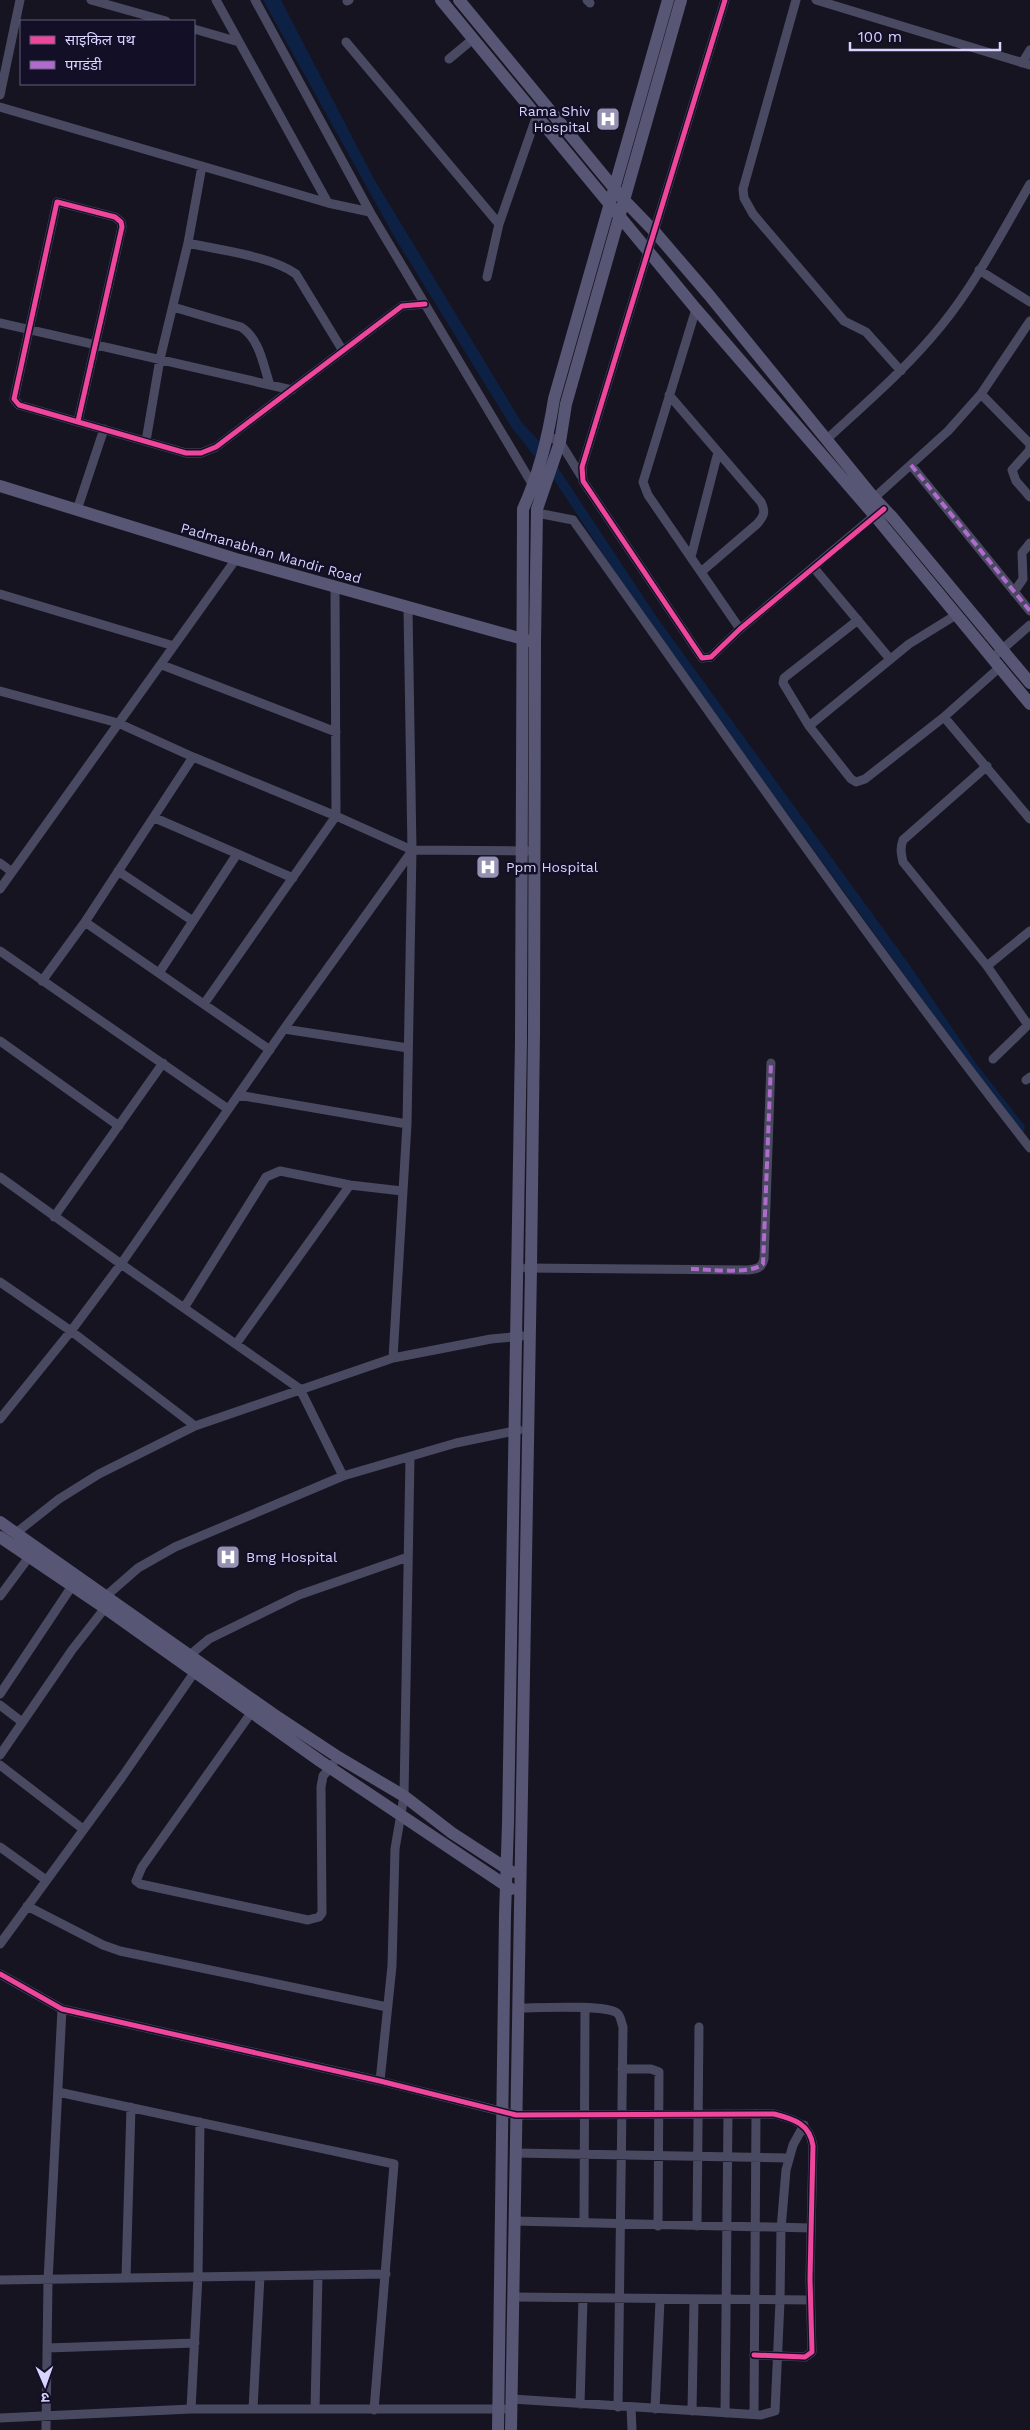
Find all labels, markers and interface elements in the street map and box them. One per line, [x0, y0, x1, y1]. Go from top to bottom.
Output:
legend [20, 20, 195, 85]
scale bar [850, 20, 1000, 52]
text: 100 m [858, 28, 902, 46]
text: साइकिल पथ [65, 31, 136, 49]
text: पगडंडी [65, 56, 103, 74]
place label: Rama Shiv Hospital [518, 103, 591, 135]
hospital icon: Rama Shiv Hospital [595, 106, 621, 132]
street label: Padmanabhan Mandir Road [179, 520, 363, 586]
hospital icon: Ppm Hospital [475, 854, 501, 880]
place label: Ppm Hospital [506, 859, 599, 875]
hospital icon: Bmg Hospital [215, 1544, 241, 1570]
place label: Bmg Hospital [246, 1549, 338, 1565]
north arrow [20, 2360, 70, 2410]
text: उ [40, 2390, 50, 2406]

